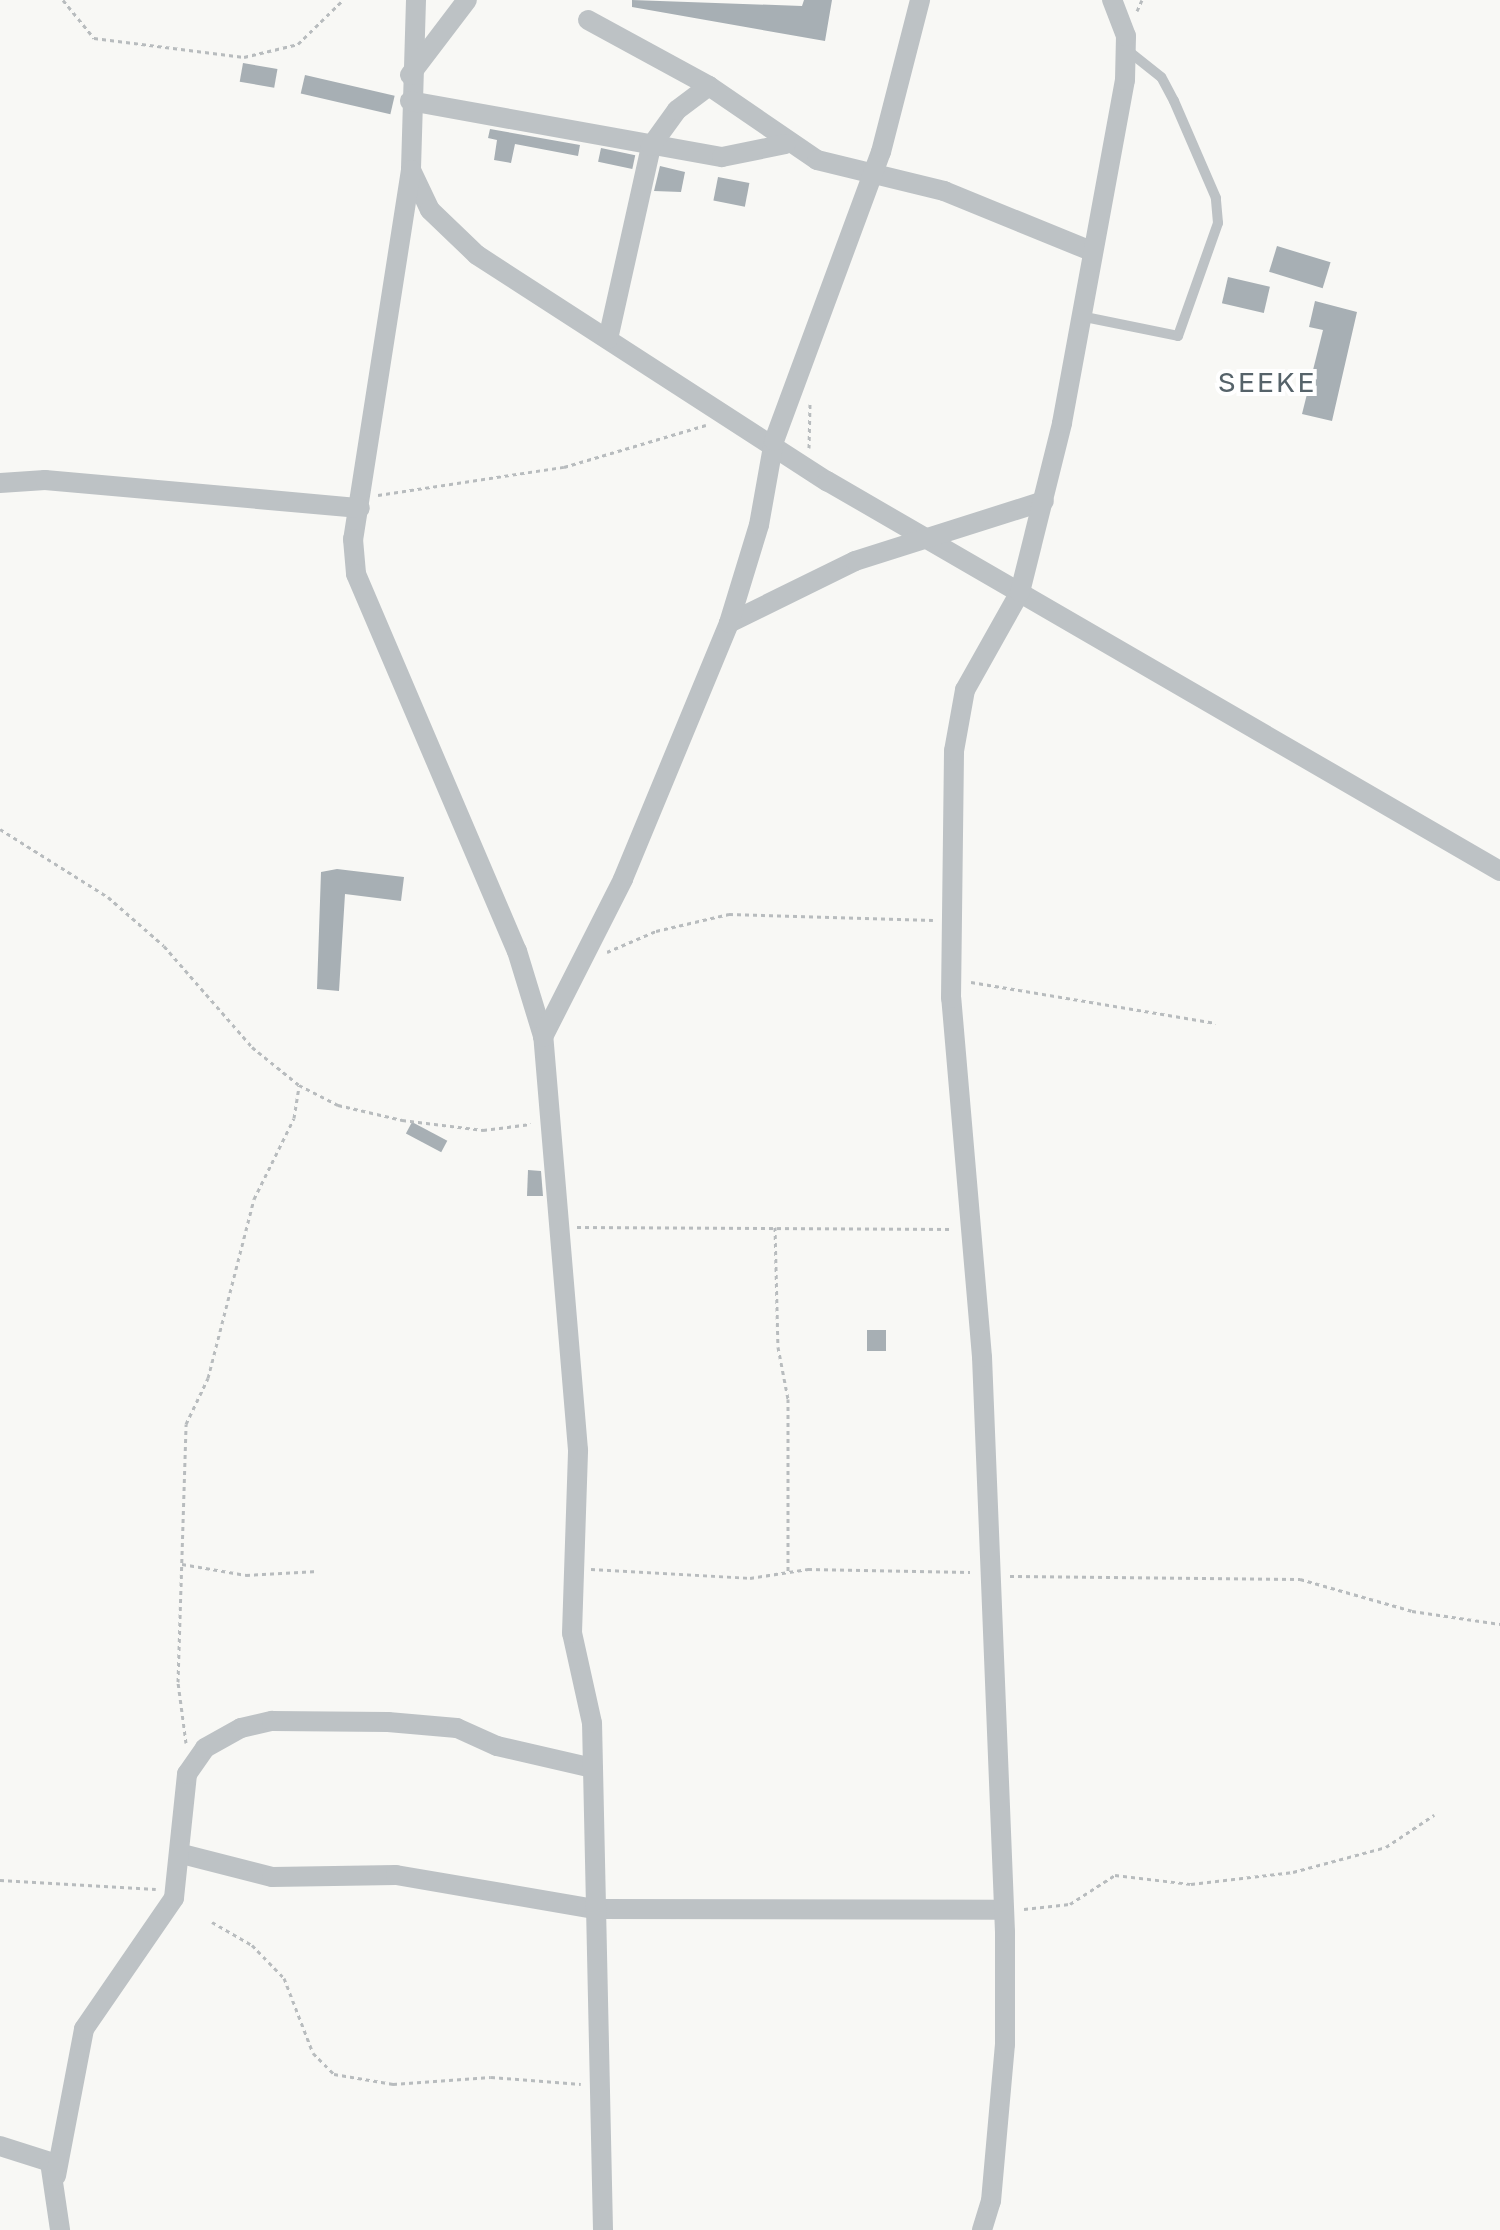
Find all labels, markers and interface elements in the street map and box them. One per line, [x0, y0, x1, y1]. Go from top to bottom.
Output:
district label: SEEKE [1218, 365, 1316, 399]

